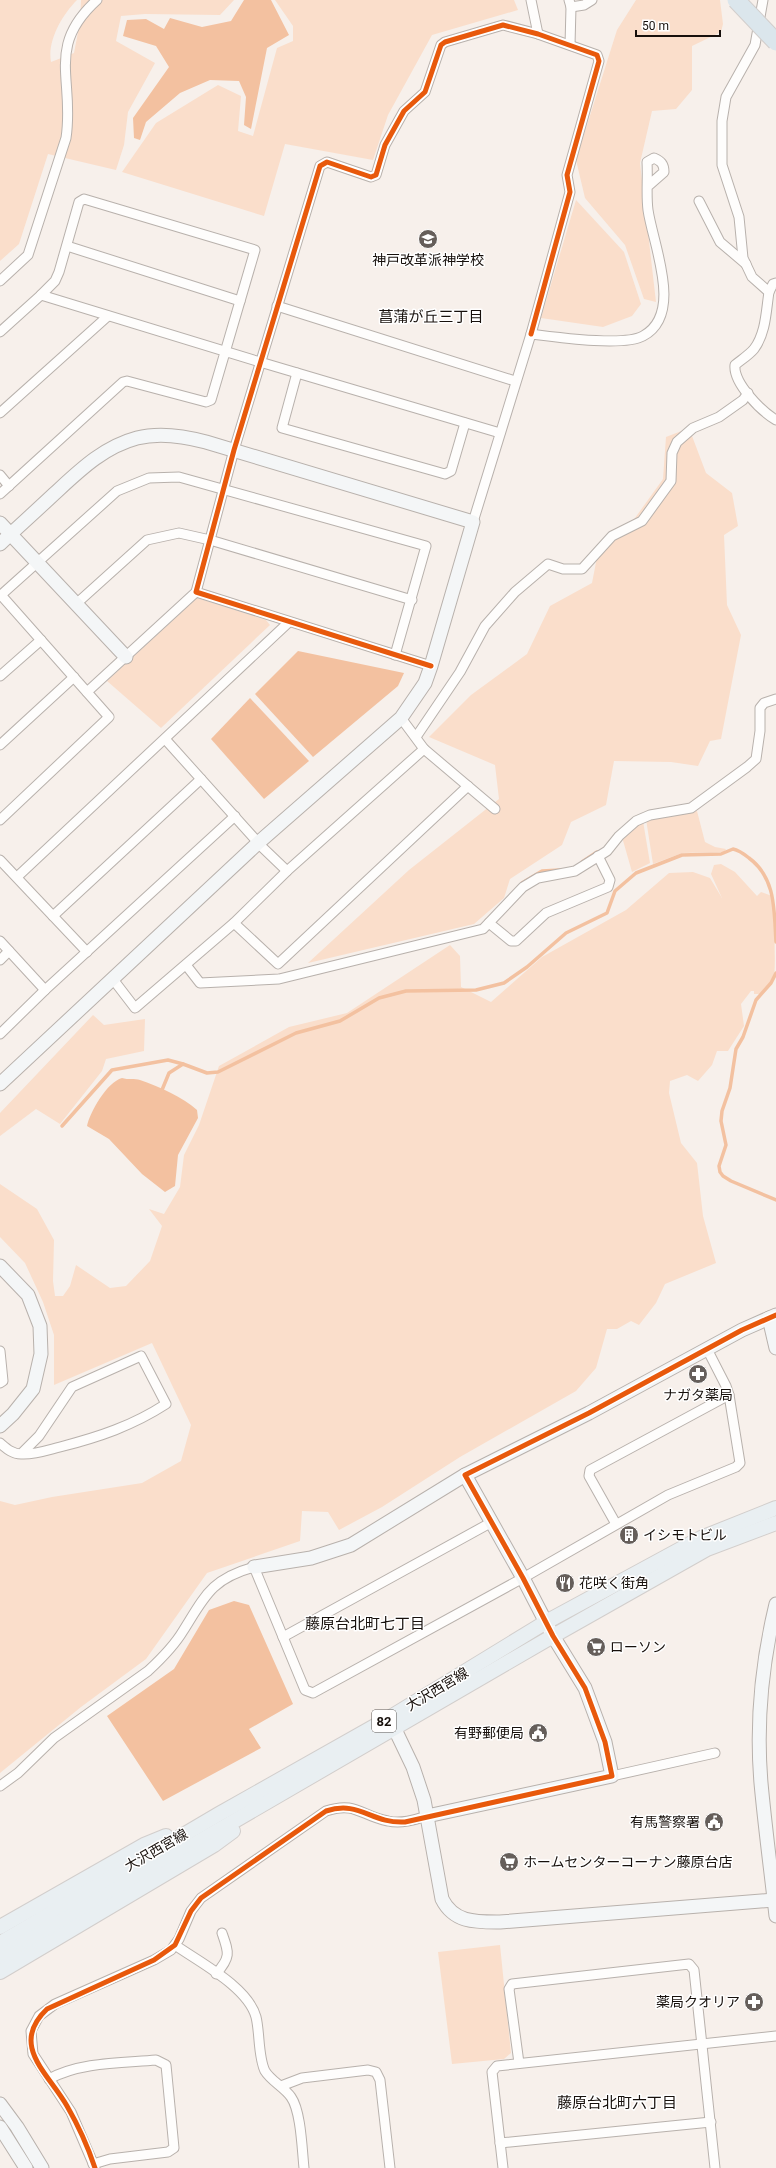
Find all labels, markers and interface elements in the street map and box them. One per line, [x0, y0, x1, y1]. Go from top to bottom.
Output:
scale bar [636, 12, 720, 38]
text: 50 m [642, 19, 669, 33]
school or university icon: 神戸改革派神学校 [417, 228, 439, 250]
place label: 神戸改革派神学校 [372, 252, 484, 268]
district label: 菖蒲が丘三丁目 [378, 308, 484, 326]
pharmacy icon: ナガタ薬局 [687, 1363, 709, 1385]
place label: ナガタ薬局 [663, 1387, 733, 1403]
building icon: イシモトビル [618, 1524, 640, 1546]
place label: イシモトビル [643, 1527, 727, 1543]
restaurant icon: 花咲く街角 [554, 1572, 576, 1594]
place label: 花咲く街角 [579, 1575, 649, 1591]
district label: 藤原台北町七丁目 [305, 1615, 425, 1633]
supermarket icon: ローソン [585, 1636, 607, 1658]
place label: ローソン [610, 1639, 666, 1655]
street label: 大沢西宮線 [403, 1664, 471, 1714]
road number: 82 [372, 1710, 396, 1732]
public building icon: 有野郵便局 [527, 1722, 549, 1744]
place label: 有野郵便局 [454, 1725, 524, 1741]
public building icon: 有馬警察署 [703, 1811, 725, 1833]
place label: 有馬警察署 [630, 1814, 700, 1830]
street label: 大沢西宮線 [122, 1826, 190, 1874]
supermarket icon: ホームセンターコーナン藤原台店 [498, 1851, 520, 1873]
place label: ホームセンターコーナン藤原台店 [523, 1854, 733, 1870]
pharmacy icon: 薬局クオリア [743, 1991, 765, 2013]
place label: 薬局クオリア [656, 1994, 740, 2010]
district label: 藤原台北町六丁目 [557, 2094, 677, 2112]

